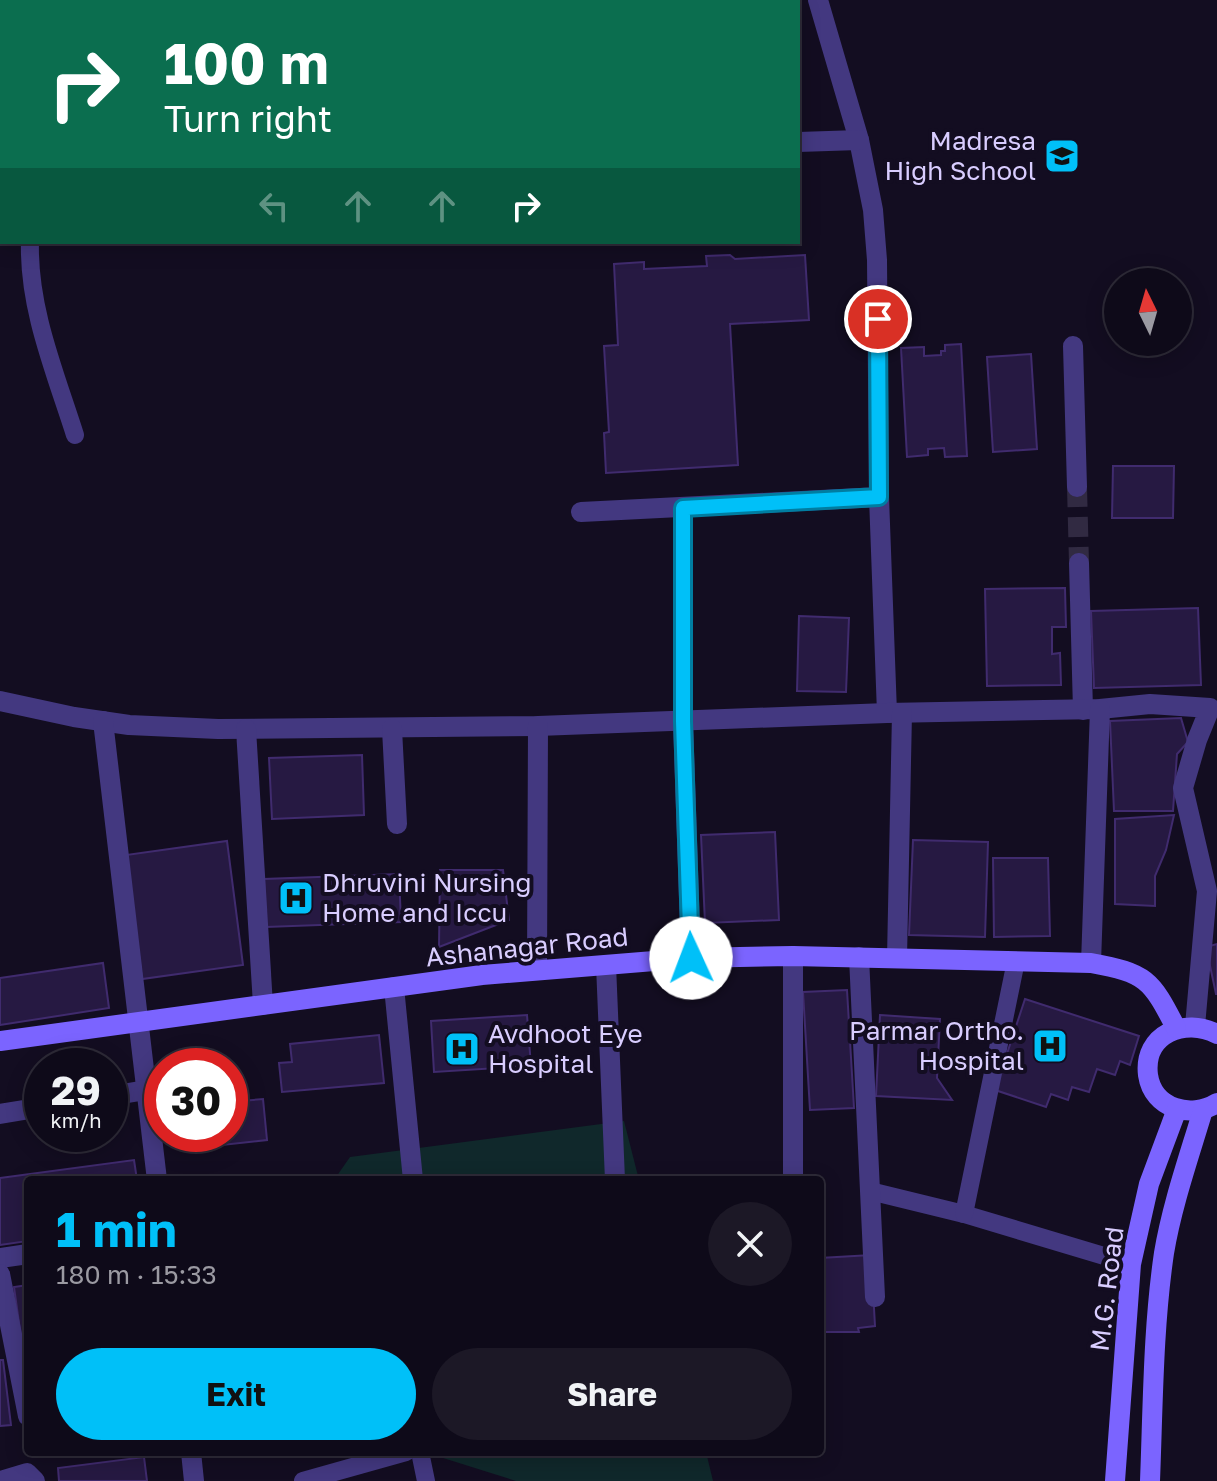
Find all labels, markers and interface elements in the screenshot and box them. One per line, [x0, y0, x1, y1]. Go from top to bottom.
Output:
text: 100 m [164, 29, 329, 96]
icon: right [32, 32, 136, 136]
text: Turn right [164, 97, 332, 140]
place label: Madresa High School [884, 125, 1036, 186]
school or university icon: Madresa High School [1043, 137, 1081, 175]
icon: left [252, 184, 296, 228]
icon: ahead [336, 184, 380, 228]
icon: ahead [420, 184, 464, 228]
icon: right [504, 184, 548, 228]
north arrow [1104, 268, 1192, 356]
map controls [1104, 268, 1192, 356]
pin [844, 285, 912, 353]
icon: arrive [856, 297, 900, 341]
place label: Dhruvini Nursing Home and Iccu [322, 867, 531, 928]
hospital icon: Dhruvini Nursing Home and Iccu [277, 879, 315, 917]
position arrow [649, 916, 733, 1000]
street label: Ashanagar Road [424, 920, 630, 973]
place label: Parmar Ortho. Hospital [849, 1015, 1024, 1076]
place label: Avdhoot Eye Hospital [488, 1018, 643, 1079]
hospital icon: Parmar Ortho. Hospital [1031, 1027, 1069, 1065]
hospital icon: Avdhoot Eye Hospital [443, 1030, 481, 1068]
speed limit sign: 30 [144, 1048, 248, 1152]
text: 29 [51, 1066, 101, 1114]
text: km/h [51, 1108, 101, 1132]
text: 1 min [56, 1200, 177, 1258]
button: close [708, 1202, 792, 1286]
street label: M.G. Road [1083, 1225, 1130, 1353]
text: 180 m · 15:33 [56, 1259, 217, 1290]
button: Exit [56, 1348, 416, 1440]
button: Share [432, 1348, 792, 1440]

